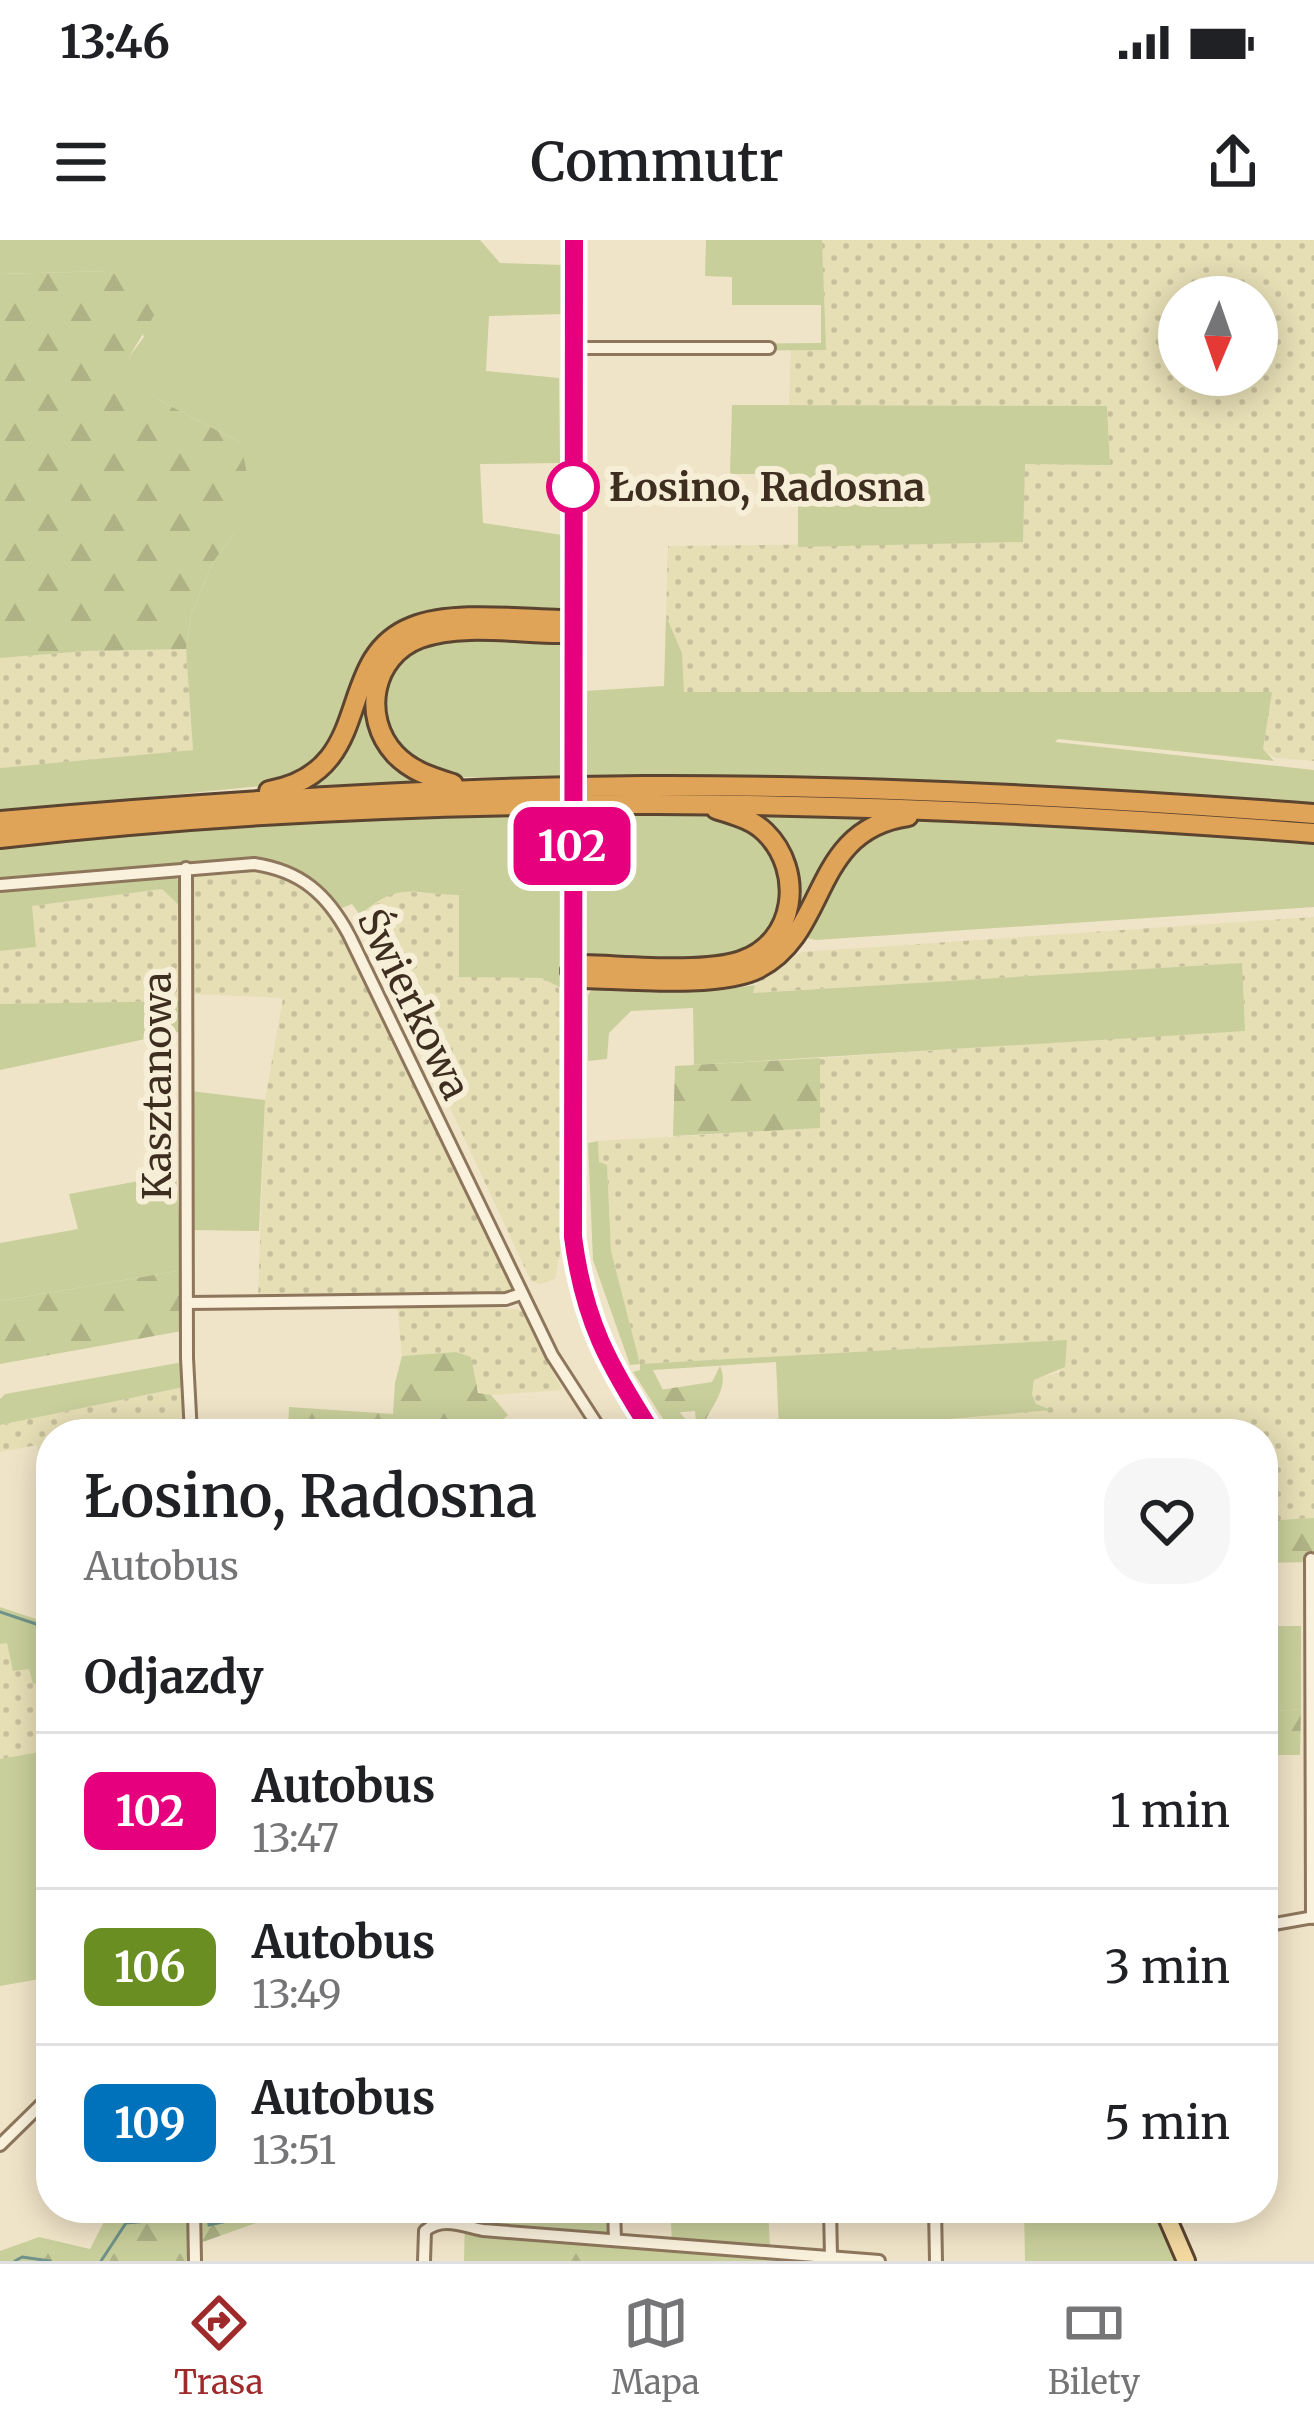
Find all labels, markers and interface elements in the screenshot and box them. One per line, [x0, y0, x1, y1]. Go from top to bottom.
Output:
text: 13:46 [60, 14, 170, 70]
text: Commutr [531, 128, 783, 196]
icon: menu [48, 129, 114, 195]
icon: share [1200, 129, 1266, 195]
north arrow [1158, 276, 1278, 396]
map controls [1158, 276, 1278, 396]
marker: Łosino, Radosna [548, 462, 598, 512]
place label: Łosino, Radosna [609, 463, 925, 512]
line badge: 102 [503, 807, 641, 885]
text: 102 [538, 820, 606, 872]
street label: Świerkowa [346, 901, 482, 1107]
street label: Kasztanowa [133, 972, 182, 1200]
button: heart [1104, 1458, 1230, 1584]
text: Łosino, Radosna [84, 1461, 537, 1533]
text: Autobus [84, 1542, 239, 1591]
text: Odjazdy [84, 1649, 264, 1705]
text: Autobus [252, 1758, 435, 1814]
text: 1 min [1110, 1783, 1230, 1839]
text: 102 [116, 1785, 184, 1837]
text: 13:47 [252, 1814, 339, 1863]
text: Autobus [252, 1914, 435, 1970]
text: 3 min [1105, 1939, 1230, 1995]
text: 106 [114, 1941, 186, 1993]
text: 13:49 [252, 1970, 342, 2019]
text: Autobus [252, 2070, 435, 2126]
text: 5 min [1104, 2095, 1230, 2151]
text: 109 [114, 2097, 186, 2149]
text: 13:51 [252, 2126, 336, 2175]
tab: Trasa [174, 2290, 264, 2403]
tab: Mapa [611, 2290, 700, 2403]
tab: Bilety [1048, 2290, 1140, 2403]

